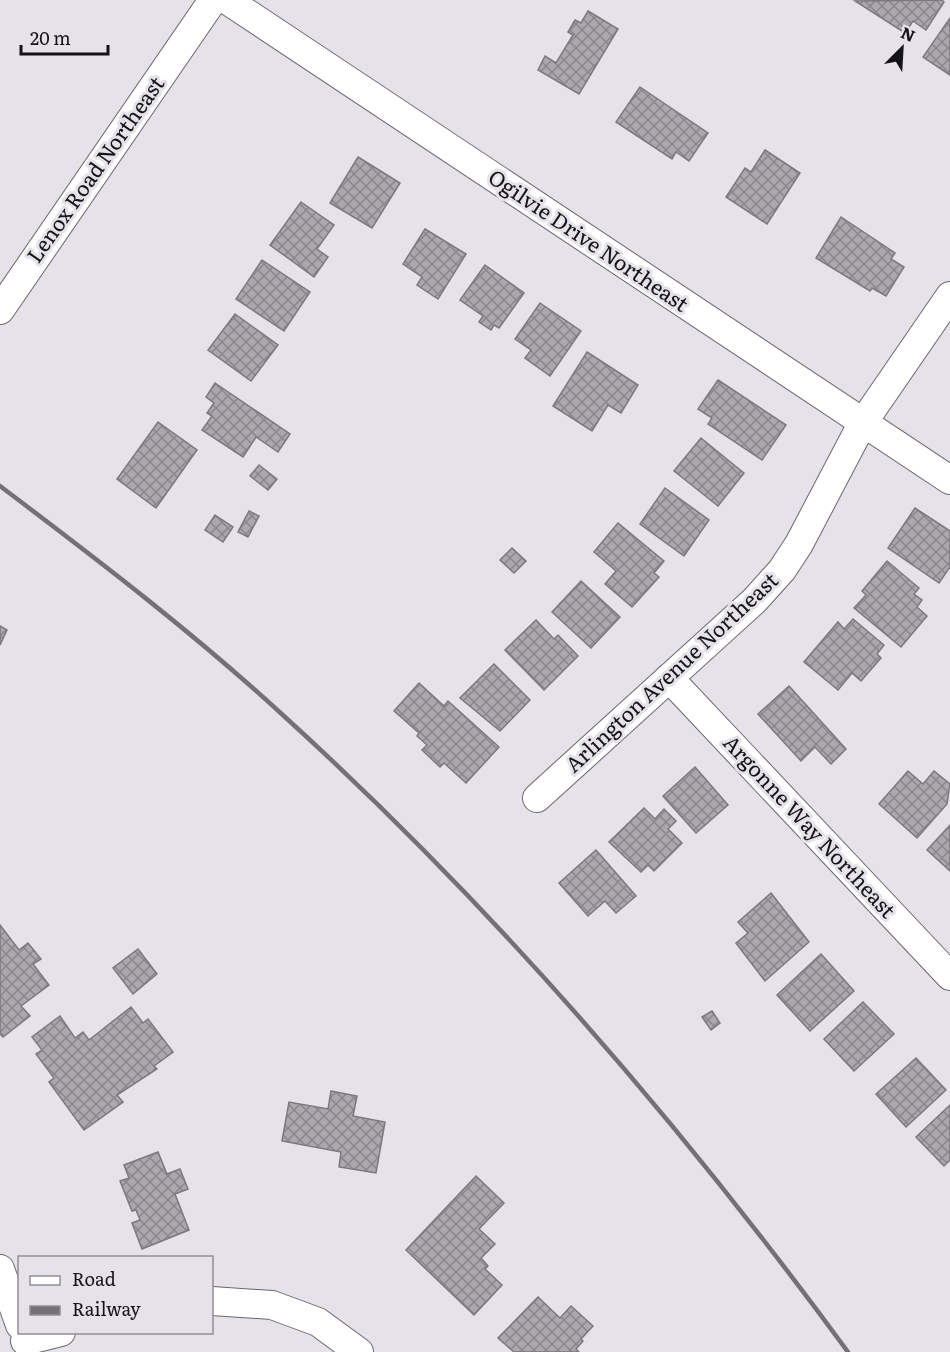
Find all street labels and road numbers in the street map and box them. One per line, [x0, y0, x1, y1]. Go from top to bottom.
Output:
street label: Lenox Road Northeast [18, 69, 170, 268]
street label: Ogilvie Drive Northeast [483, 160, 696, 318]
street label: Arlington Avenue Northeast [557, 564, 784, 778]
street label: Argonne Way Northeast [717, 727, 905, 924]

